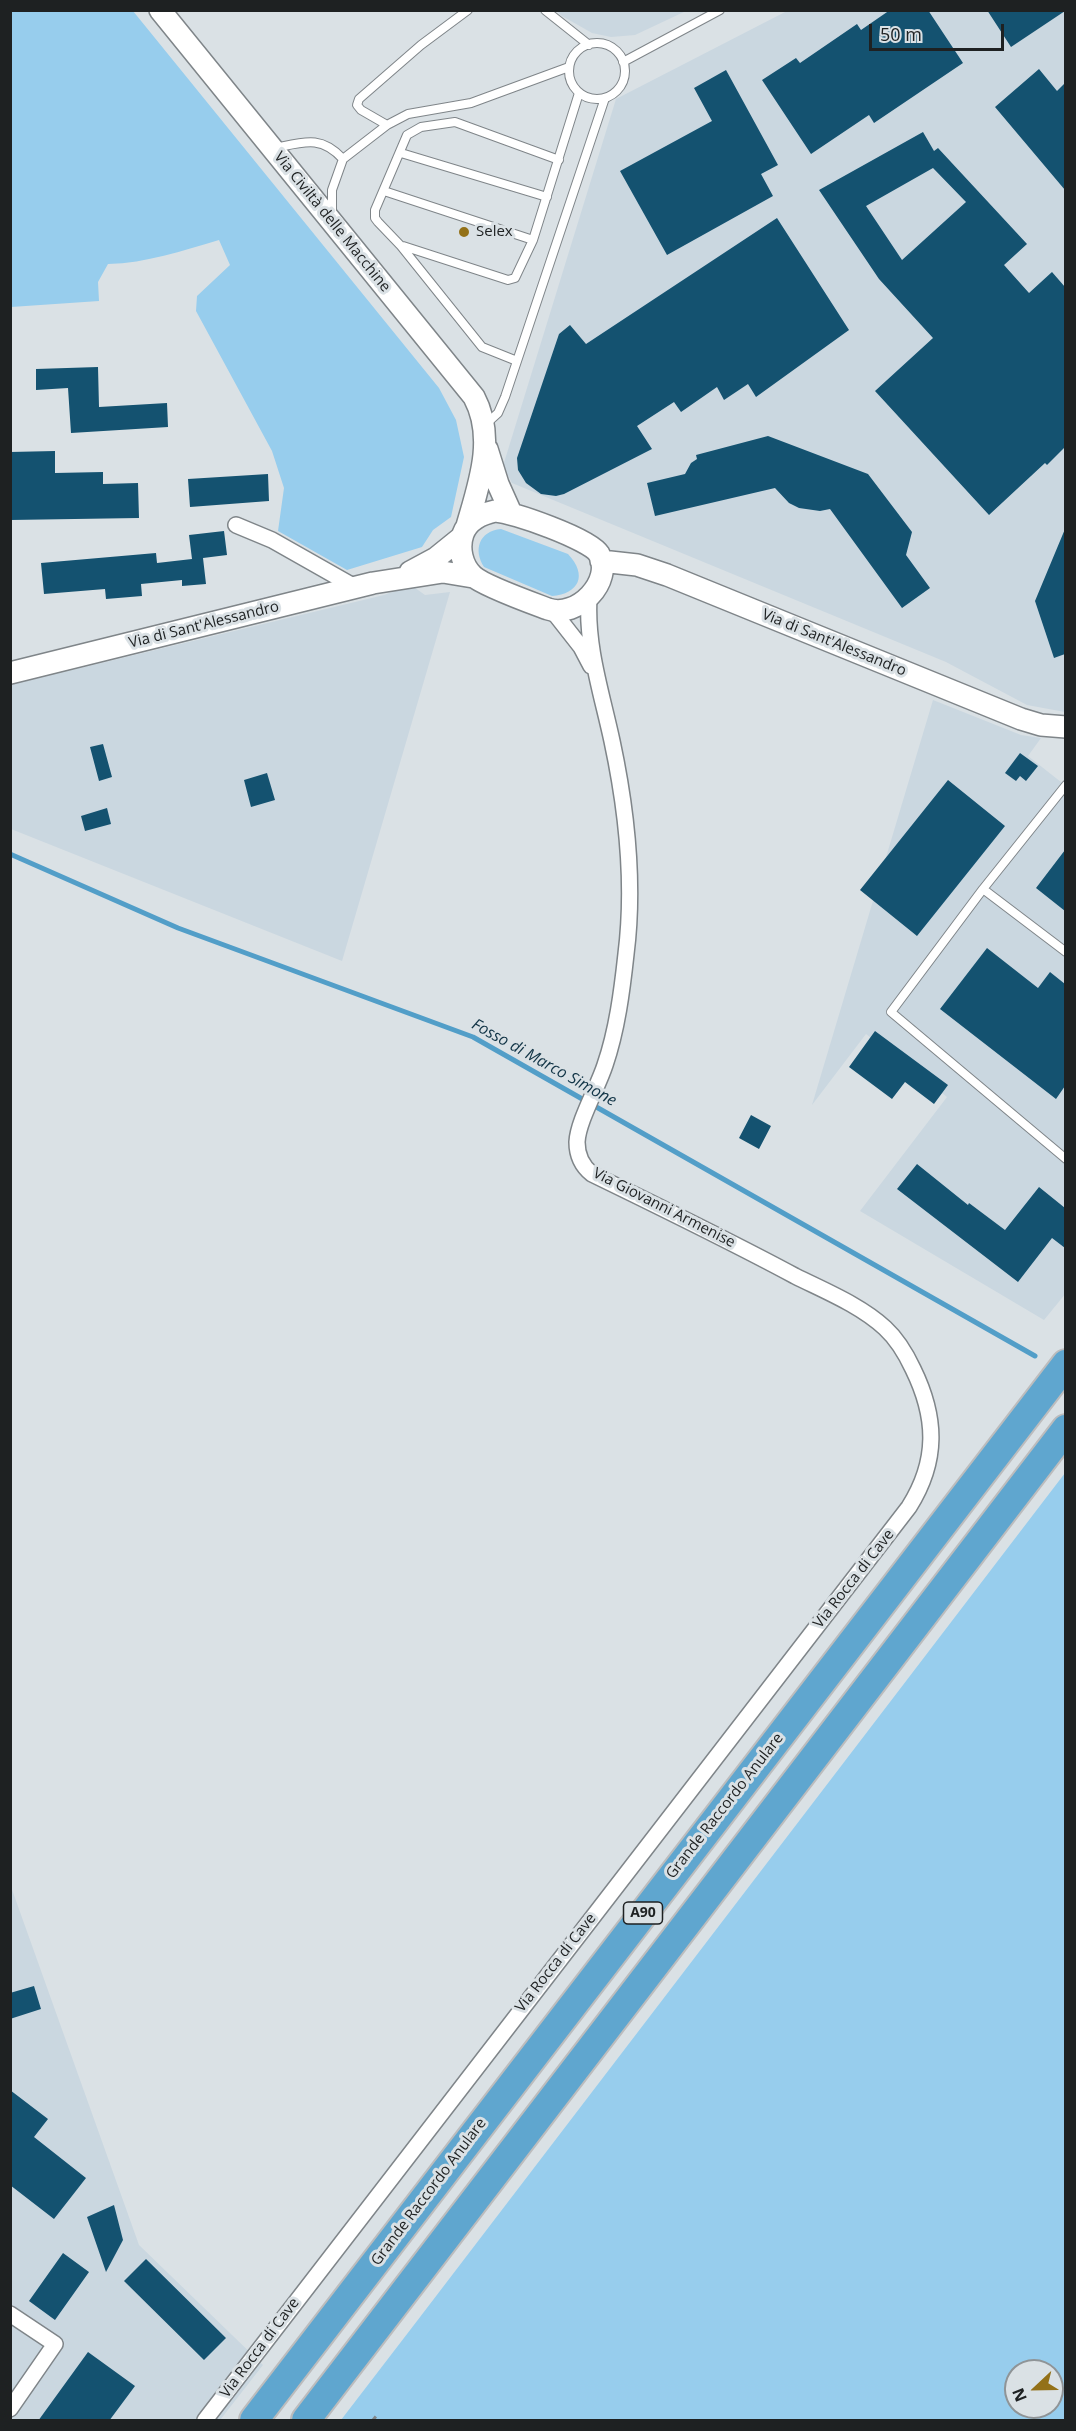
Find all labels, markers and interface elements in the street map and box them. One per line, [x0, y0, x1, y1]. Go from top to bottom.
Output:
scale bar [872, 12, 1007, 50]
text: 50 m [880, 22, 922, 46]
street label: Via Civiltà delle Macchine [270, 148, 394, 296]
place label: Selex [476, 223, 513, 241]
marker: Selex [457, 225, 471, 239]
street label: Via di Sant'Alessandro [127, 598, 281, 652]
street label: Via di Sant'Alessandro [759, 606, 909, 680]
water label: Fosso di Marco Simone [468, 1015, 620, 1111]
street label: Via Giovanni Armenise [590, 1164, 738, 1252]
street label: Via Rocca di Cave [810, 1526, 898, 1632]
street label: Grande Raccordo Anulare [663, 1730, 787, 1882]
road number: A90 [624, 1902, 662, 1924]
street label: Via Rocca di Cave [512, 1910, 600, 2016]
street label: Grande Raccordo Anulare [368, 2115, 490, 2269]
street label: Via Rocca di Cave [217, 2295, 303, 2401]
north arrow [1004, 2359, 1064, 2419]
text: N [1007, 2385, 1032, 2405]

